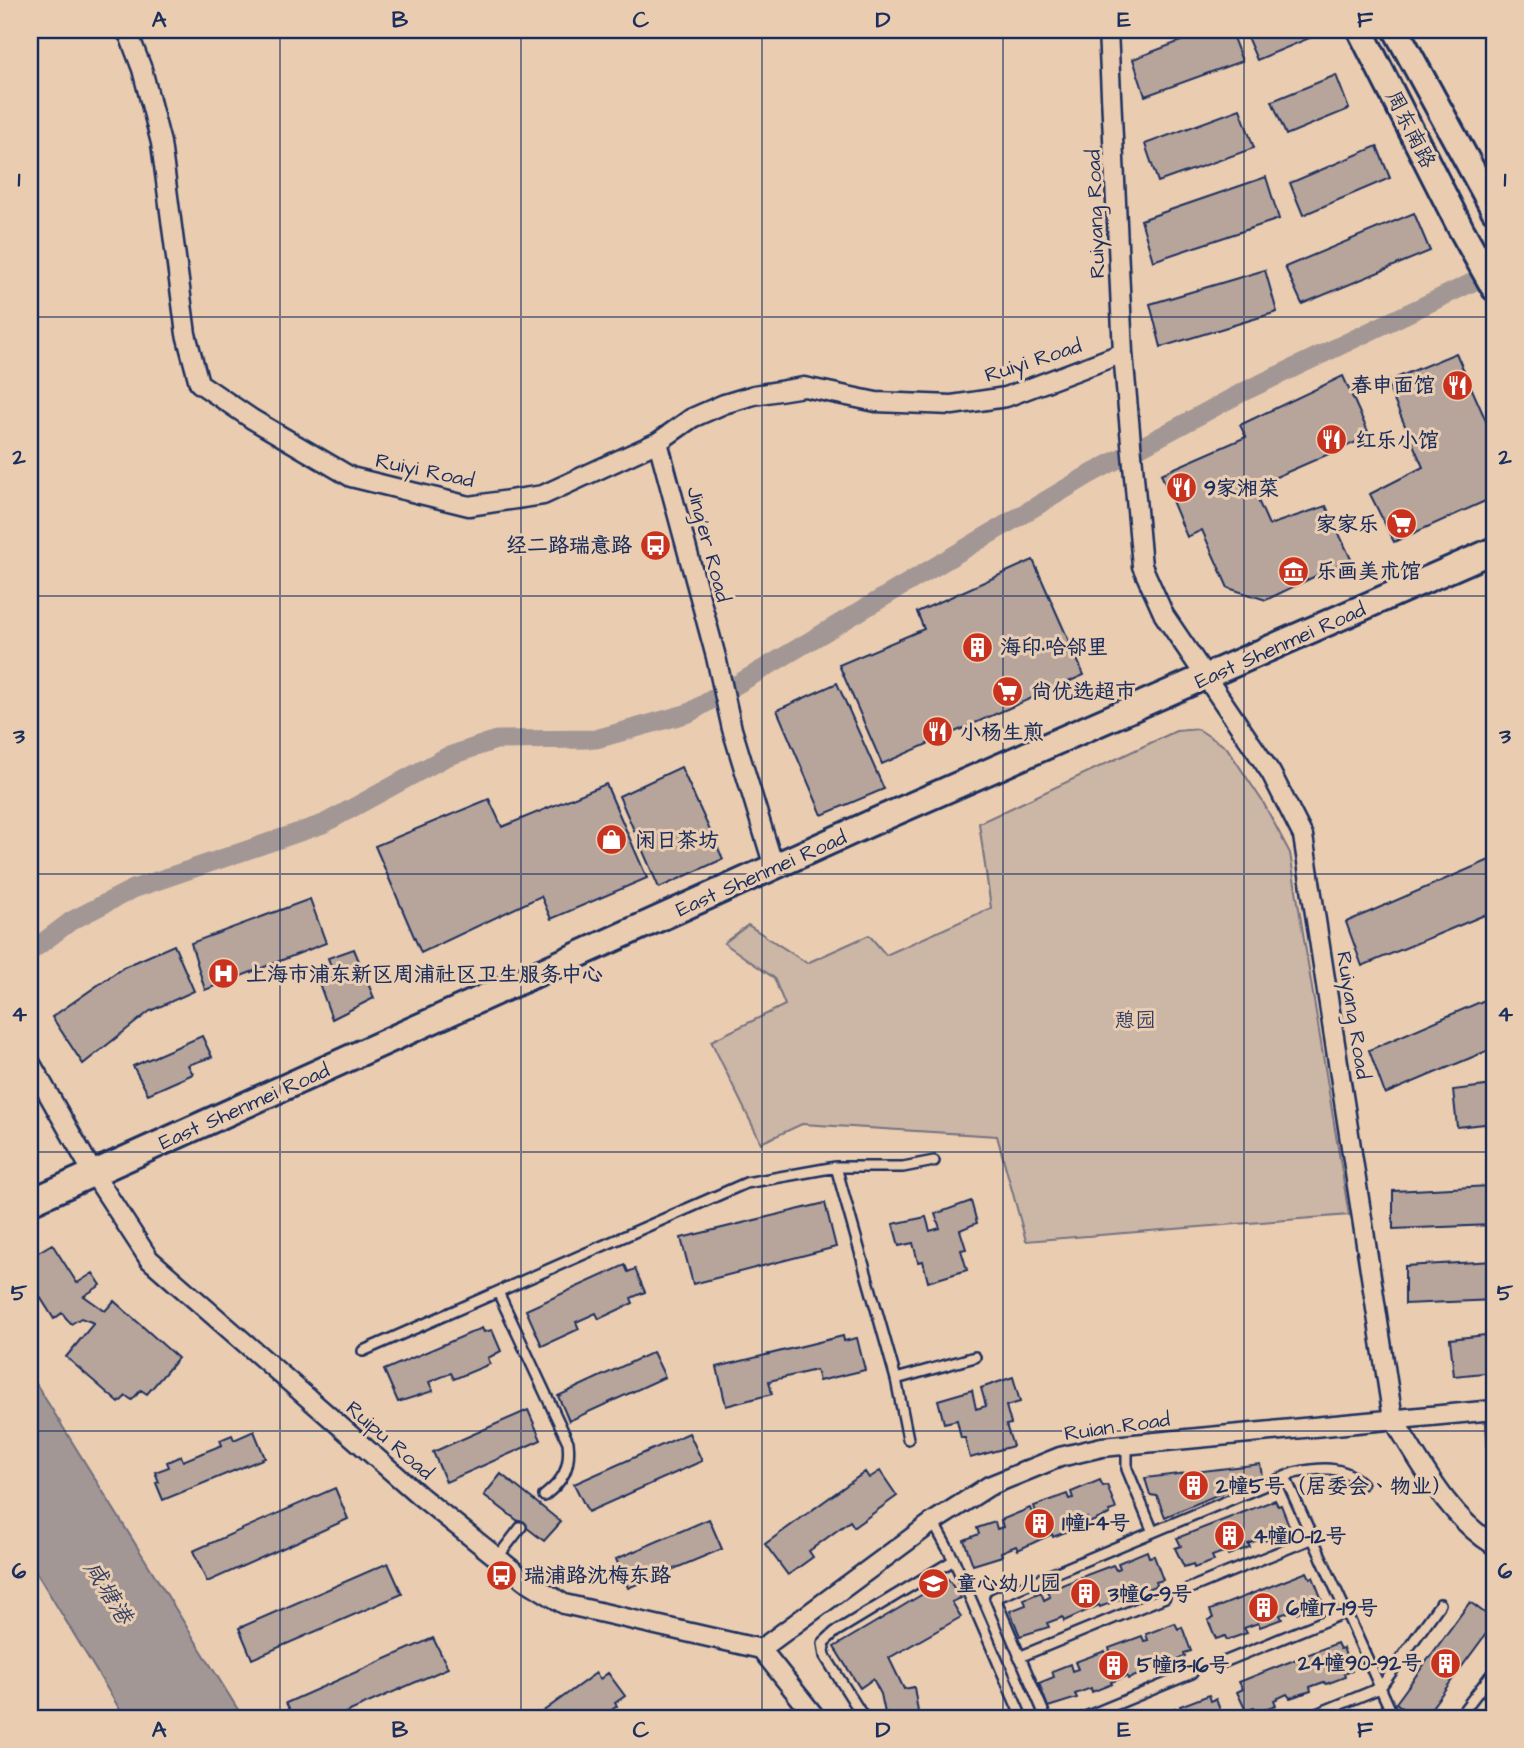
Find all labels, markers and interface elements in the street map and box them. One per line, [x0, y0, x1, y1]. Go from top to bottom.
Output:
text: A [152, 4, 167, 36]
text: B [392, 4, 409, 36]
text: C [633, 4, 650, 36]
text: D [876, 4, 891, 36]
text: E [1117, 4, 1131, 36]
text: F [1357, 4, 1374, 36]
street label: 周东南路 [1379, 85, 1443, 173]
street label: Ruiyang Road [1079, 149, 1114, 279]
text: 1 [18, 163, 21, 195]
text: 1 [1504, 163, 1507, 195]
street label: Ruiyi Road [981, 331, 1086, 392]
restaurant icon: 春申面馆 [1441, 368, 1475, 402]
place label: 春申面馆 [1351, 371, 1435, 400]
restaurant icon: 红乐小馆 [1315, 423, 1349, 457]
place label: 红乐小馆 [1355, 426, 1439, 455]
text: 2 [11, 441, 26, 473]
text: 2 [1497, 441, 1512, 473]
street label: Ruiyi Road [372, 446, 477, 497]
restaurant icon: 9家湘菜 [1164, 471, 1198, 505]
place label: 9家湘菜 [1204, 474, 1279, 503]
street label: Jing'er Road [677, 483, 738, 606]
supermarket icon: 家家乐 [1385, 507, 1419, 541]
place label: 家家乐 [1316, 510, 1379, 539]
bus stop icon: 经二路瑞意路 [638, 528, 672, 562]
place label: 经二路瑞意路 [506, 531, 632, 560]
museum icon: 乐画美术馆 [1276, 554, 1310, 588]
place label: 乐画美术馆 [1316, 557, 1421, 586]
street label: East Shenmei Road [1190, 595, 1370, 696]
building icon: 海印·哈邻里 [960, 630, 994, 664]
place label: 海印·哈邻里 [1000, 633, 1108, 662]
supermarket icon: 尚优选超市 [991, 674, 1025, 708]
place label: 尚优选超市 [1031, 677, 1136, 706]
restaurant icon: 小杨生煎 [920, 715, 954, 749]
place label: 小杨生煎 [960, 718, 1044, 747]
text: 3 [12, 720, 25, 752]
text: 3 [1498, 720, 1511, 752]
shop icon: 闲日茶坊 [595, 823, 629, 857]
street label: East Shenmei Road [671, 823, 851, 924]
place label: 闲日茶坊 [635, 826, 719, 855]
street label: Ruiyang Road [1327, 949, 1378, 1082]
hospital icon: 上海市浦东新区周浦社区卫生服务中心 [206, 957, 240, 991]
place label: 上海市浦东新区周浦社区卫生服务中心 [246, 960, 603, 989]
text: 4 [11, 998, 27, 1030]
text: 4 [1497, 998, 1513, 1030]
park label: 憩园 [1114, 1006, 1156, 1035]
street label: East Shenmei Road [154, 1056, 334, 1157]
text: 5 [11, 1277, 28, 1309]
text: 5 [1497, 1277, 1514, 1309]
street label: Ruipu Road [339, 1394, 440, 1488]
street label: Ruian Road [1062, 1405, 1172, 1448]
building icon: 2幢5号（居委会、物业） [1176, 1469, 1210, 1503]
place label: 2幢5号（居委会、物业） [1215, 1472, 1453, 1501]
building icon: 1幢1-4号 [1022, 1506, 1056, 1540]
place label: 1幢1-4号 [1062, 1509, 1130, 1538]
building icon: 4幢10-12号 [1213, 1519, 1247, 1553]
place label: 4幢10-12号 [1253, 1522, 1346, 1551]
text: 6 [12, 1555, 27, 1587]
water label: 咸塘港 [76, 1555, 141, 1632]
text: 6 [1498, 1555, 1513, 1587]
bus stop icon: 瑞浦路沈梅东路 [484, 1558, 518, 1592]
place label: 瑞浦路沈梅东路 [524, 1561, 671, 1590]
school or university icon: 童心幼儿园 [916, 1566, 950, 1600]
place label: 童心幼儿园 [956, 1569, 1061, 1598]
building icon: 3幢6-9号 [1068, 1577, 1102, 1611]
place label: 3幢6-9号 [1107, 1580, 1192, 1609]
building icon: 6幢17-19号 [1246, 1591, 1280, 1625]
place label: 6幢17-19号 [1286, 1594, 1378, 1623]
building icon: 24幢90-92号 [1428, 1646, 1462, 1680]
building icon: 5幢13-16号 [1097, 1648, 1131, 1682]
place label: 24幢90-92号 [1297, 1649, 1422, 1678]
place label: 5幢13-16号 [1137, 1651, 1230, 1680]
text: A [152, 1714, 167, 1746]
text: B [392, 1714, 409, 1746]
text: C [633, 1714, 650, 1746]
text: D [876, 1714, 891, 1746]
text: E [1117, 1714, 1131, 1746]
text: F [1357, 1714, 1374, 1746]

